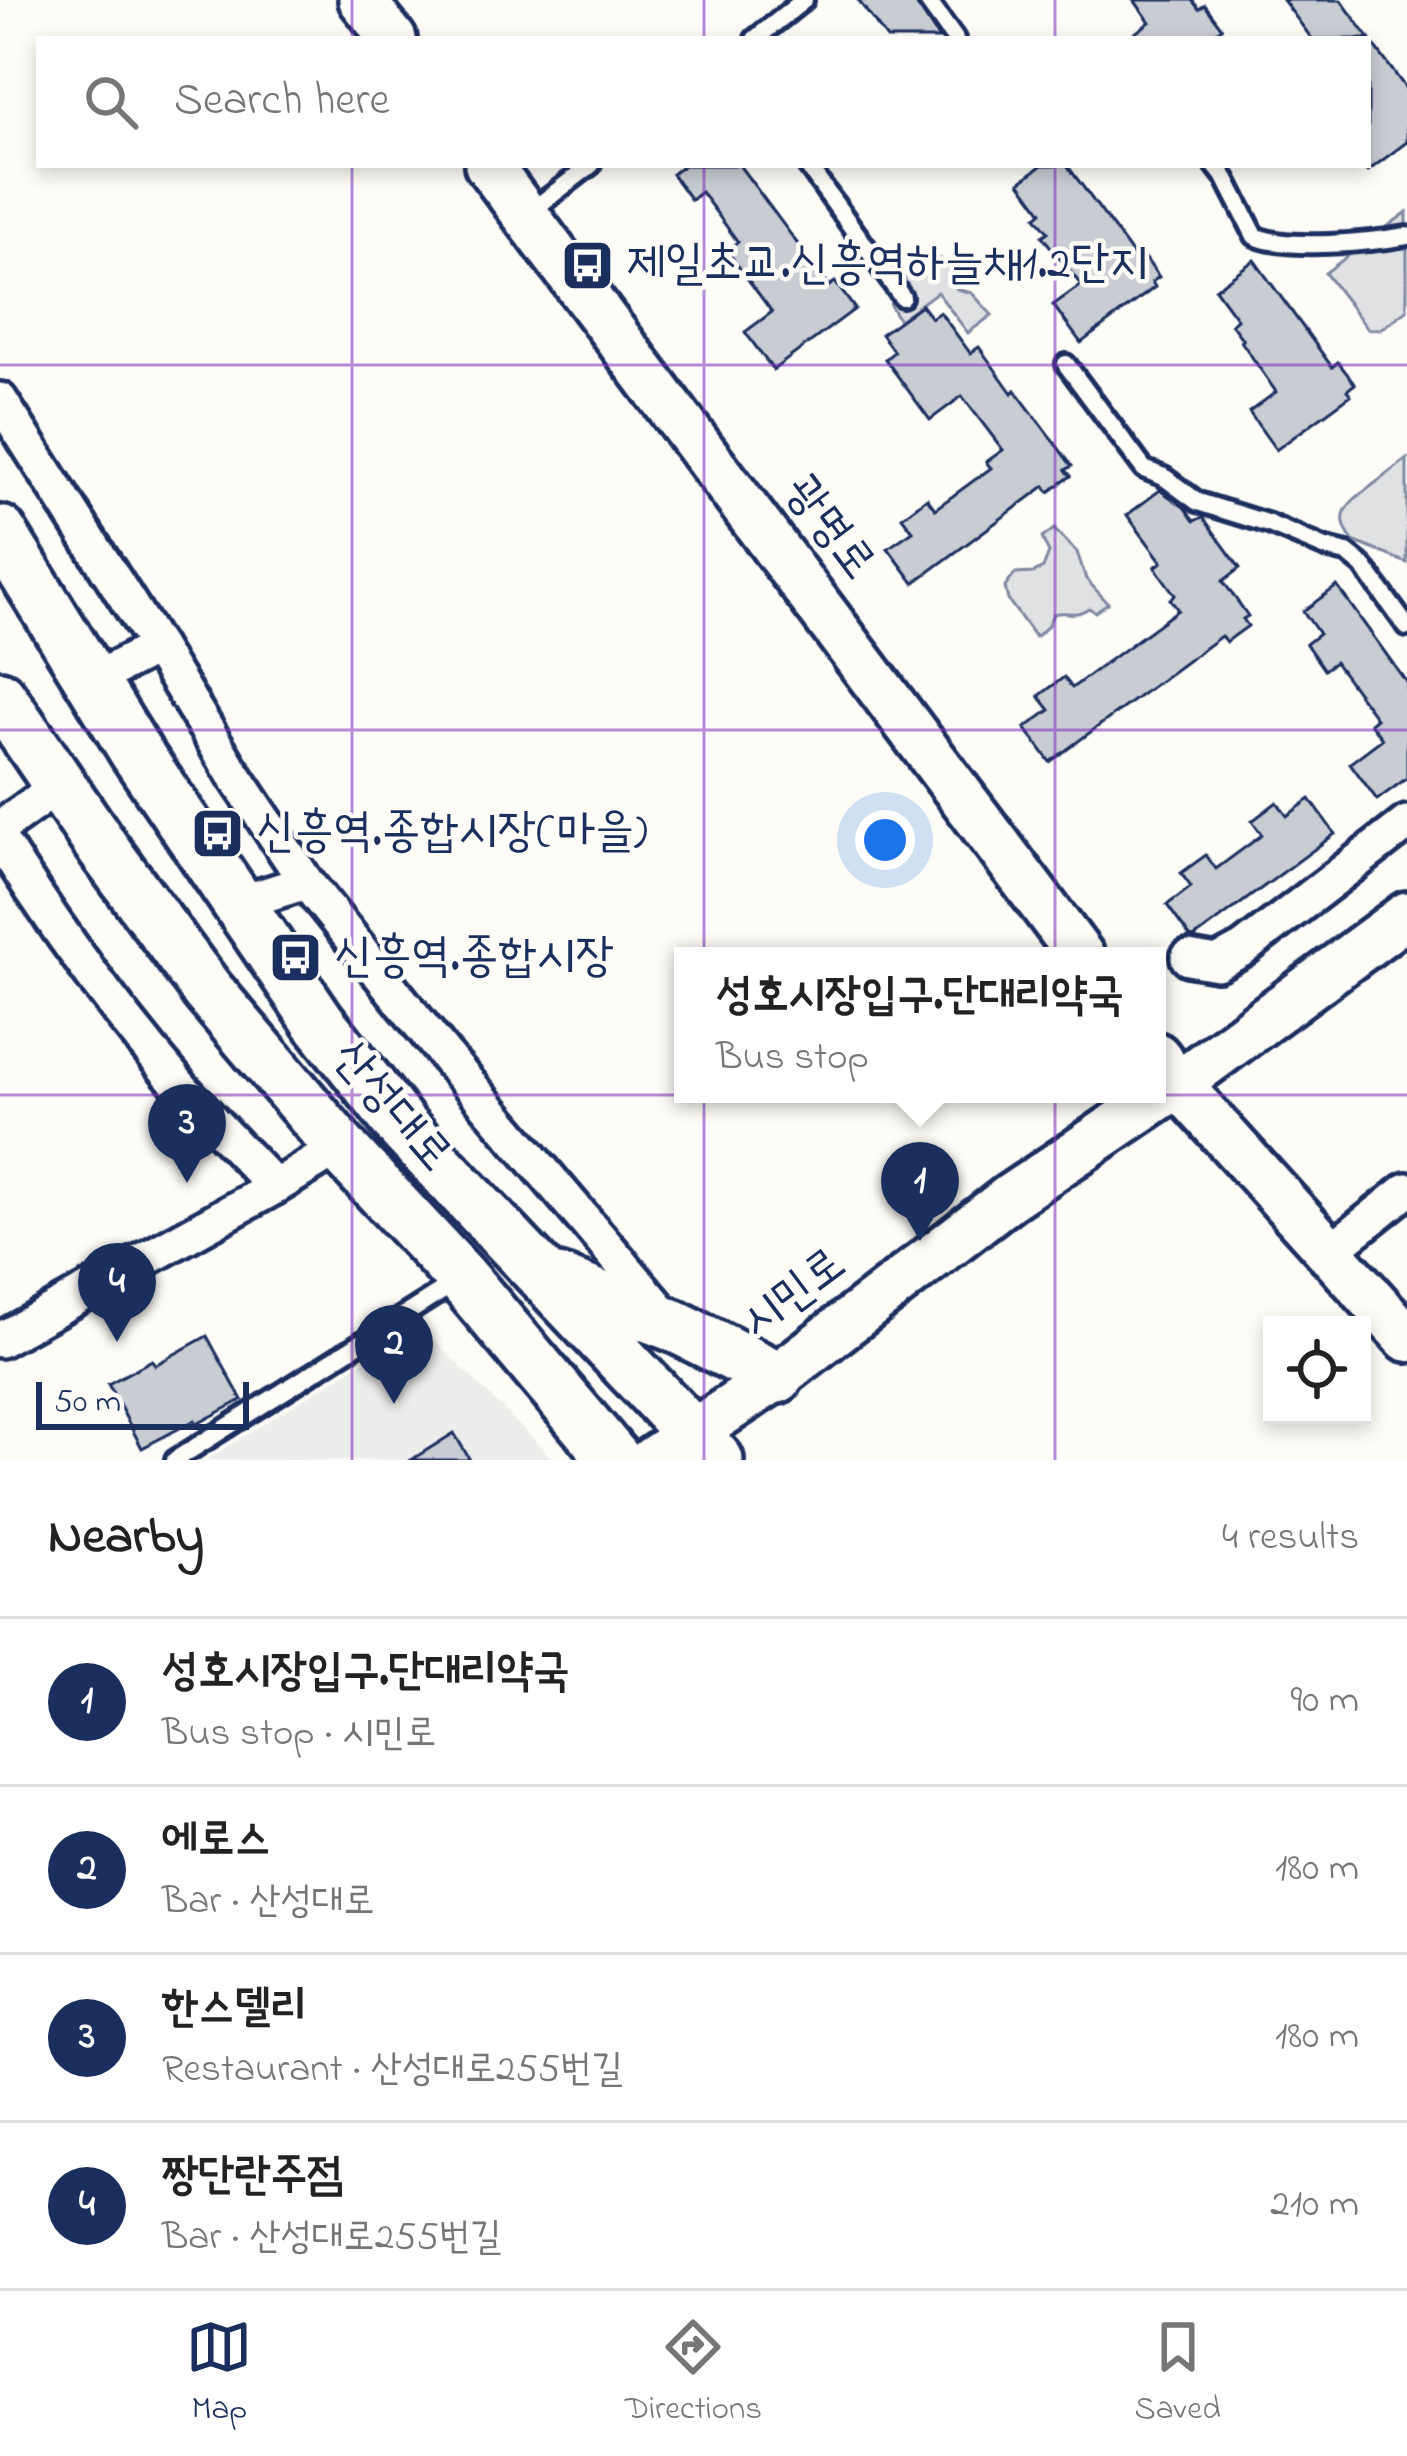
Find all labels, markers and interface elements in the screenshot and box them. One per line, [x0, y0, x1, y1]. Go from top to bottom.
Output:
search box [36, 36, 1371, 168]
icon: search [78, 69, 144, 135]
text: Search here [174, 69, 390, 135]
place label: 제일초교.신흥역하늘채1.2단지 [626, 230, 1148, 300]
bus stop icon: 제일초교.신흥역하늘채1.2단지 [559, 237, 615, 293]
street label: 광명로 [766, 461, 892, 595]
place label: 신흥역.종합시장(마을) [256, 798, 648, 868]
bus stop icon: 신흥역.종합시장(마을) [189, 805, 245, 861]
your location [855, 810, 915, 870]
place label: 신흥역.종합시장 [334, 923, 614, 993]
bus stop icon: 신흥역.종합시장 [267, 930, 323, 986]
popup [674, 947, 1166, 1103]
text: 성호시장입구.단대리약국 [716, 964, 1124, 1030]
street label: 산성대로 [314, 1026, 468, 1188]
text: Bus stop [716, 1030, 869, 1087]
pin: 3 [148, 1084, 226, 1183]
pin: 1 [881, 1142, 959, 1241]
street label: 시민로 [727, 1231, 861, 1357]
pin: 4 [78, 1243, 156, 1342]
pin: 2 [355, 1305, 433, 1404]
map controls [1263, 1316, 1371, 1424]
button: locate [1263, 1316, 1371, 1424]
scale bar [36, 1376, 249, 1429]
text: 50 m [54, 1379, 121, 1427]
text: Nearby [48, 1501, 204, 1576]
text: 4 results [1222, 1510, 1359, 1567]
text: 성호시장입구.단대리약국 [162, 1640, 570, 1706]
text: 1 [81, 1673, 93, 1730]
text: 90 m [1290, 1673, 1359, 1730]
text: Bus stop · 시민로 [162, 1706, 436, 1763]
text: 에로스 [162, 1808, 271, 1874]
text: 2 [77, 1841, 97, 1898]
text: 180 m [1275, 1841, 1359, 1898]
text: Bar · 산성대로 [162, 1874, 375, 1931]
text: 한스델리 [162, 1976, 307, 2042]
text: 3 [79, 2009, 95, 2066]
text: 180 m [1275, 2009, 1359, 2066]
text: Restaurant · 산성대로255번길 [162, 2042, 623, 2099]
text: 짱단란주점 [162, 2144, 343, 2210]
text: 4 [79, 2177, 95, 2234]
text: 210 m [1270, 2177, 1359, 2234]
text: Bar · 산성대로255번길 [162, 2210, 502, 2267]
tab: Map [186, 2314, 252, 2434]
tab: Directions [625, 2314, 762, 2434]
tab: Saved [1135, 2314, 1221, 2434]

